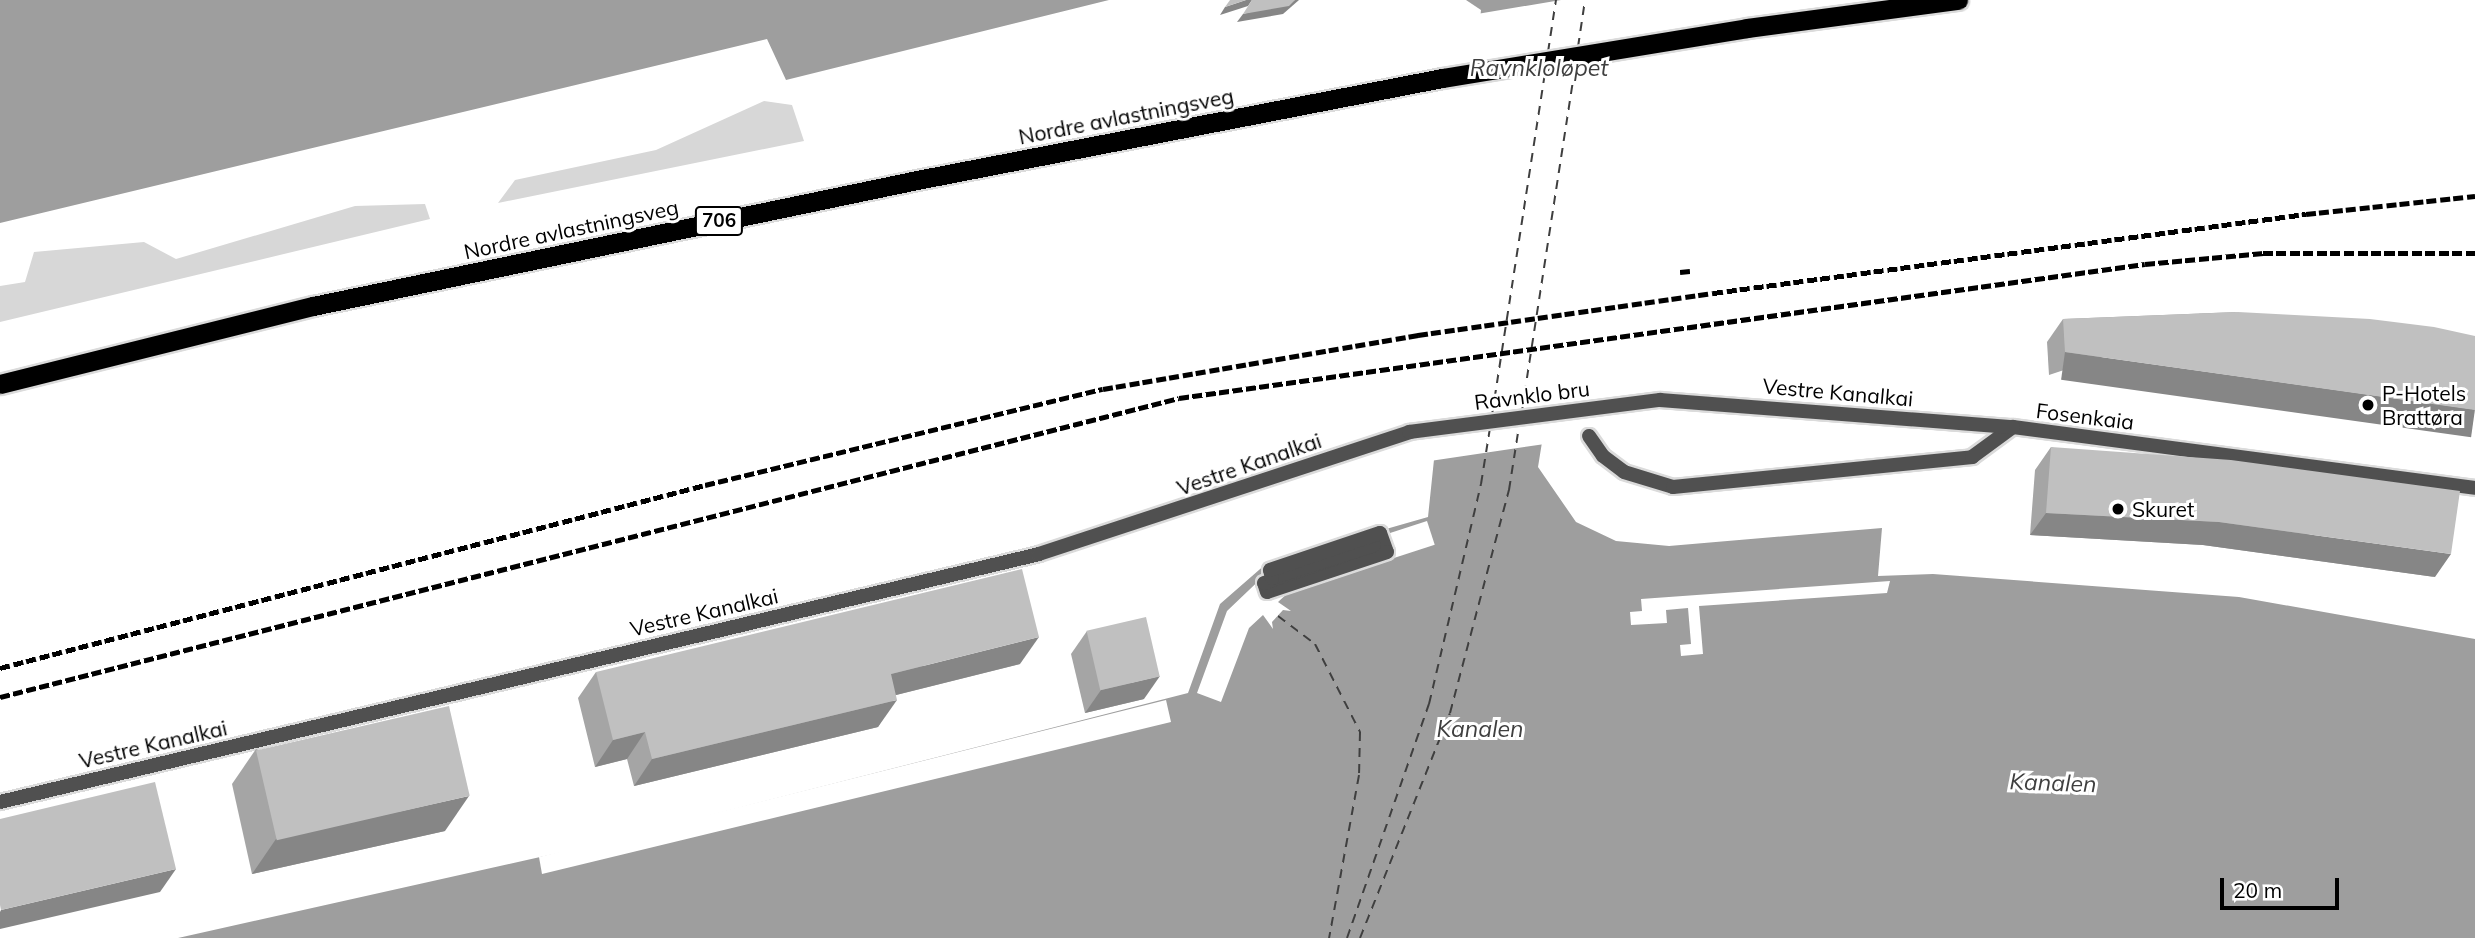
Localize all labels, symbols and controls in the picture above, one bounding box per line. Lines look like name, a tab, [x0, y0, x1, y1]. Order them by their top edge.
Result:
water label: Ravnkloløpet	[1470, 54, 1608, 82]
street label: Nordre avlastningsveg	[1016, 83, 1236, 149]
street label: Nordre avlastningsveg	[461, 194, 681, 264]
road number: 706	[694, 206, 744, 236]
street label: Vestre Kanalkai	[1762, 373, 1914, 411]
street label: Ravnklo bru	[1473, 375, 1591, 415]
place label: P-Hotels Brattøra	[2382, 380, 2466, 430]
street label: Fosenkaia	[2035, 397, 2135, 435]
marker: P-Hotels Brattøra	[2360, 397, 2376, 413]
street label: Vestre Kanalkai	[1173, 428, 1325, 500]
place label: Skuret	[2132, 496, 2194, 522]
marker: Skuret	[2110, 501, 2126, 517]
street label: Vestre Kanalkai	[628, 583, 780, 641]
street label: Vestre Kanalkai	[77, 715, 229, 773]
water label: Kanalen	[1436, 715, 1524, 743]
water label: Kanalen	[2009, 768, 2097, 798]
scale bar	[2223, 864, 2342, 908]
text: 20 m	[2233, 877, 2282, 903]

